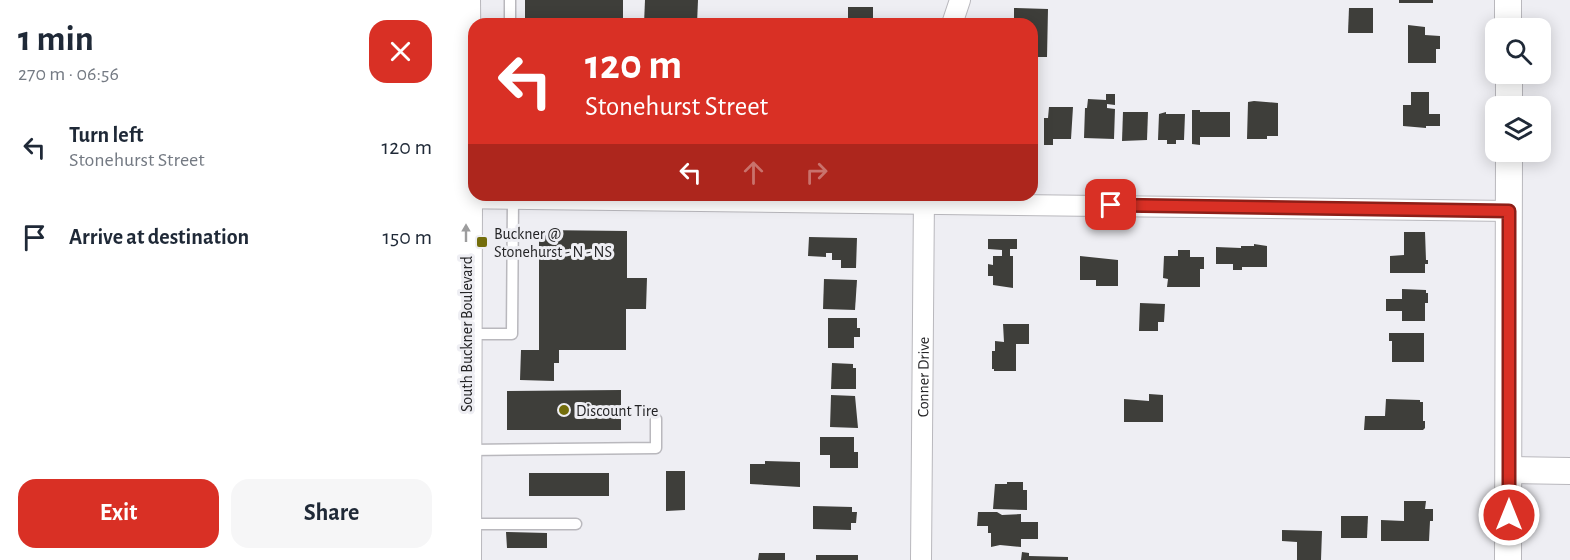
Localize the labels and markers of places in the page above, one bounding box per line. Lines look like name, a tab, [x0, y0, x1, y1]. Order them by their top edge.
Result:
pin	[1085, 179, 1136, 230]
place label: Buckner @ Stonehurst - N - NS	[494, 226, 612, 260]
marker: Buckner @ Stonehurst - N - NS	[475, 235, 489, 249]
marker: Discount Tire	[557, 403, 571, 417]
place label: Discount Tire	[576, 403, 658, 419]

